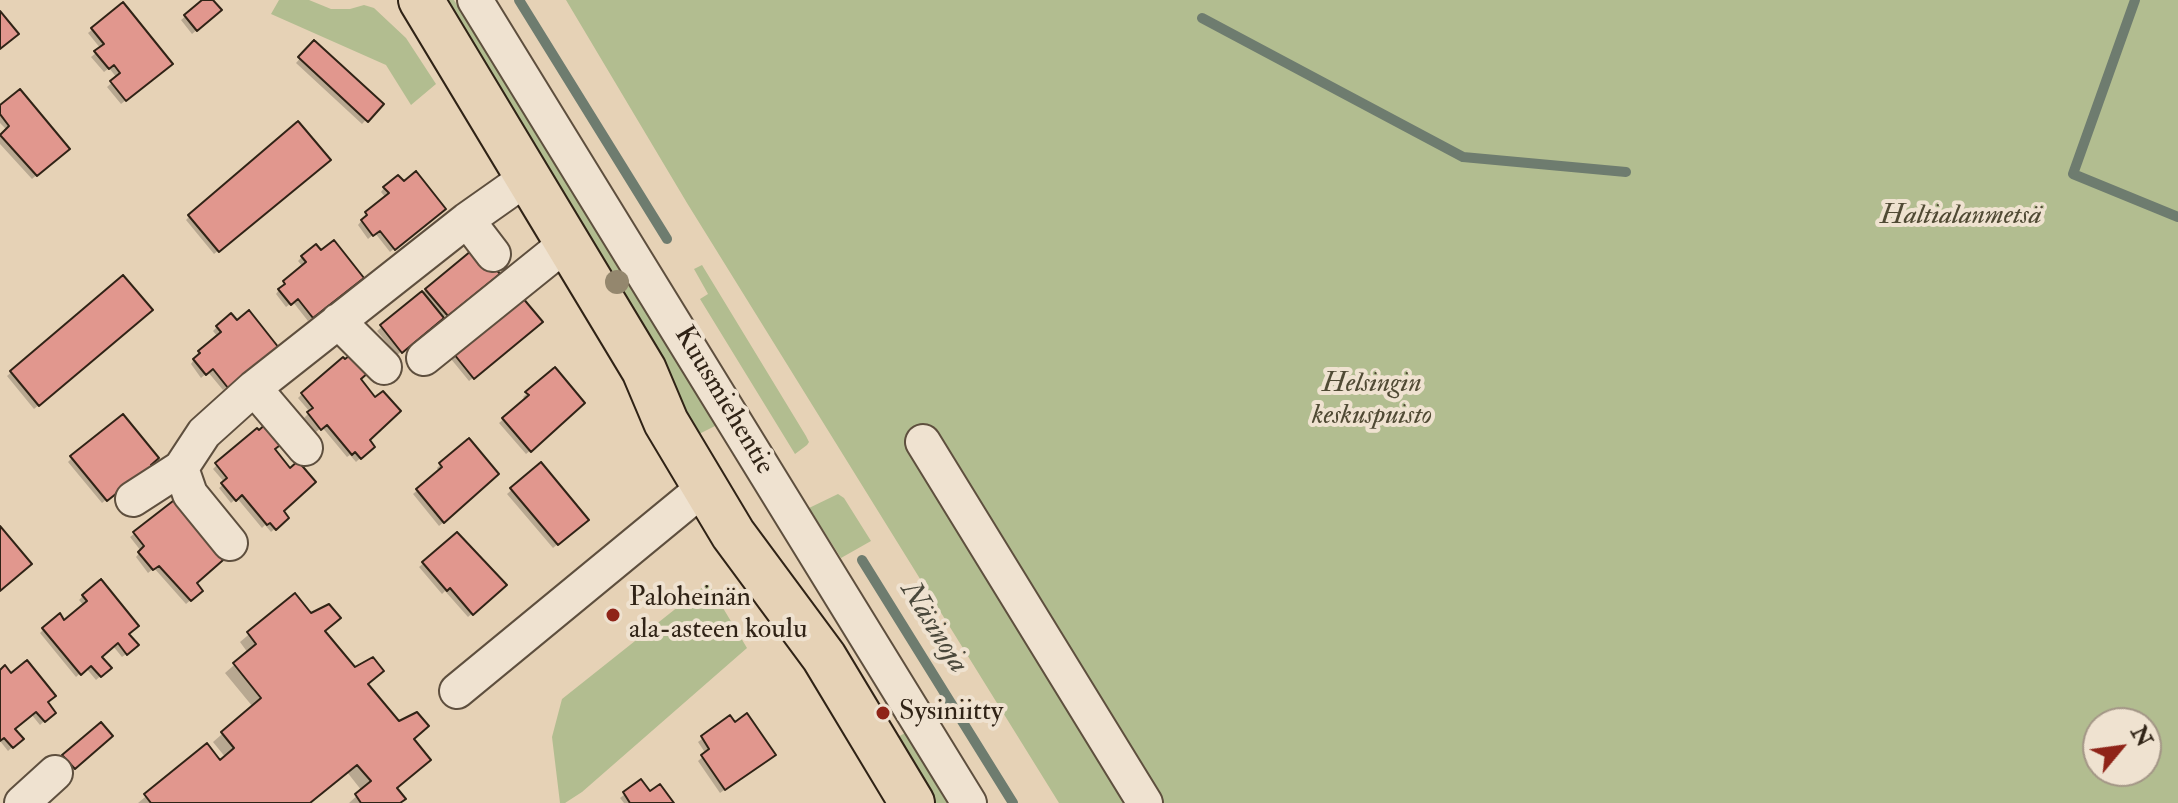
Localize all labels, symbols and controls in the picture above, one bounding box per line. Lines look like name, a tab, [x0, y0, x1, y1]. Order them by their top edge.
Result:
park label: Haltialanmetsä	[1880, 200, 2042, 234]
street label: Kuusmiehentie	[666, 321, 780, 481]
park label: Helsingin keskuspuisto	[1312, 368, 1432, 434]
water label: Näsinoja	[891, 575, 975, 681]
place label: Paloheinän ala-asteen koulu	[629, 582, 807, 648]
marker: Paloheinän ala-asteen koulu	[604, 606, 622, 624]
place label: Sysiniitty	[899, 696, 1003, 730]
marker: Sysiniitty	[874, 704, 892, 722]
north arrow	[2082, 707, 2162, 787]
text: N	[2124, 721, 2158, 752]

